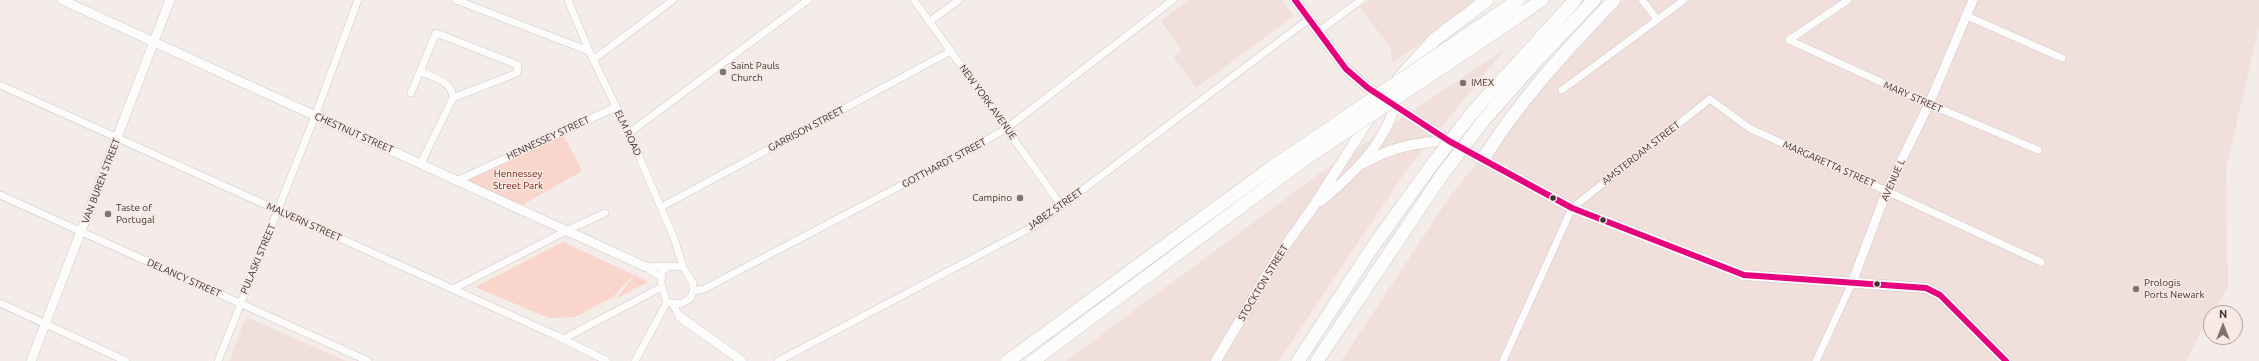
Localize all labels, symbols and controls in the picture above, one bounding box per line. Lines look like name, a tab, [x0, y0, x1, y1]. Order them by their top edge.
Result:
place label: Saint Pauls Church	[731, 60, 779, 84]
street label: NEW YORK AVENUE	[957, 62, 1019, 142]
marker: Saint Pauls Church	[718, 67, 728, 77]
place label: IMEX	[1471, 77, 1494, 89]
marker: IMEX	[1458, 78, 1468, 88]
street label: MARY STREET	[1882, 79, 1944, 115]
street label: GARRISON STREET	[766, 104, 846, 154]
street label: ELM ROAD	[612, 108, 644, 158]
street label: CHESTNUT STREET	[313, 110, 395, 156]
street label: HENNESSEY STREET	[504, 113, 592, 163]
street label: AMSTERDAM STREET	[1599, 119, 1683, 187]
street label: GOTTHARDT STREET	[900, 136, 988, 190]
street label: VAN BUREN STREET	[79, 137, 123, 225]
street label: MARGARETTA STREET	[1781, 138, 1877, 190]
street label: AVENUE L	[1878, 157, 1908, 203]
park label: Hennessey Street Park	[493, 168, 543, 192]
street label: JABEZ STREET	[1025, 185, 1085, 233]
place label: Campino	[972, 192, 1012, 204]
marker: Campino	[1015, 193, 1025, 203]
unlabelled marker	[1548, 193, 1558, 203]
street label: MALVERN STREET	[265, 200, 343, 244]
place label: Taste of Portugal	[116, 202, 155, 226]
marker: Taste of Portugal	[103, 209, 113, 219]
unlabelled marker	[1598, 215, 1608, 225]
street label: PULASKI STREET	[238, 222, 278, 296]
street label: STOCKTON STREET	[1235, 243, 1291, 323]
street label: DELANCY STREET	[145, 256, 223, 300]
place label: Prologis Ports Newark	[2144, 277, 2204, 300]
unlabelled marker	[1872, 279, 1882, 289]
marker: Prologis Ports Newark	[2131, 284, 2141, 294]
north arrow	[2203, 305, 2243, 345]
text: N	[2219, 308, 2227, 320]

